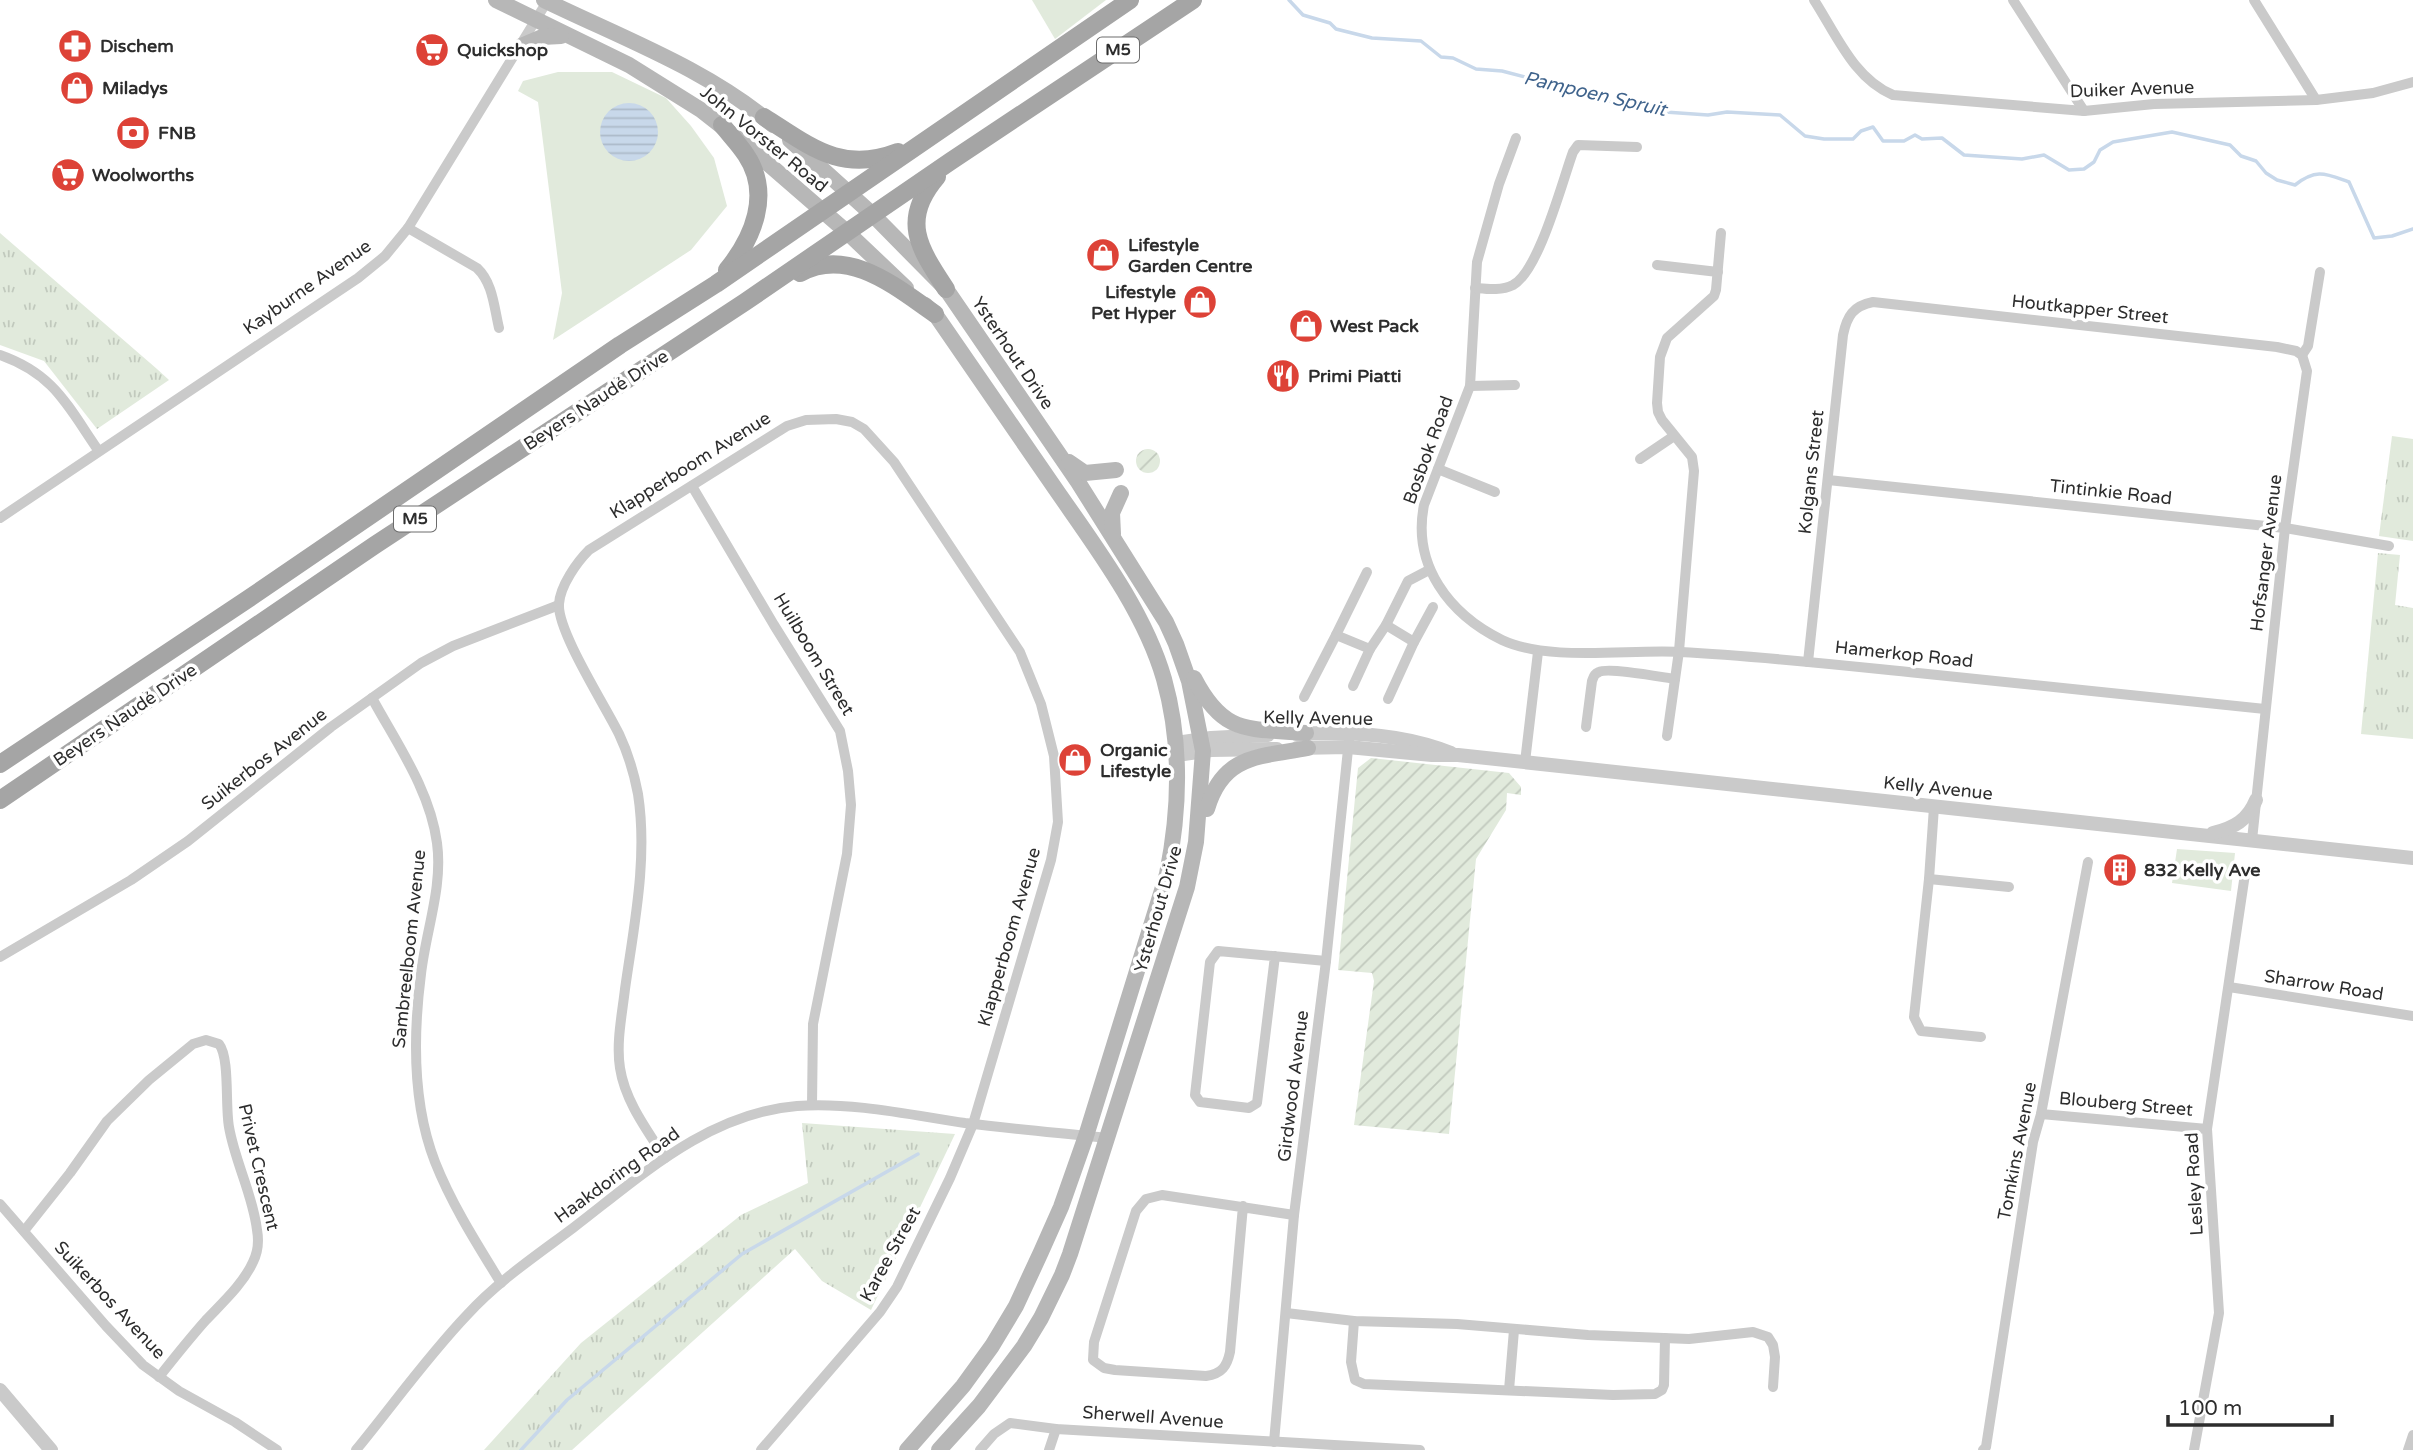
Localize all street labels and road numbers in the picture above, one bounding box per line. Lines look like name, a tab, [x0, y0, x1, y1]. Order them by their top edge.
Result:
road number: M5	[1097, 38, 1139, 62]
street label: Duiker Avenue	[2069, 76, 2195, 102]
street label: John Vorster Road	[696, 81, 832, 197]
street label: Kayburne Avenue	[239, 235, 375, 339]
street label: Houtkapper Street	[2010, 290, 2170, 328]
street label: Ysterhout Drive	[967, 292, 1059, 414]
street label: Beyers Naudé Drive	[519, 345, 673, 455]
street label: Bosbok Road	[1398, 393, 1458, 507]
street label: Klapperboom Avenue	[606, 407, 774, 523]
street label: Kolgans Street	[1794, 409, 1828, 535]
street label: Hofsanger Avenue	[2245, 473, 2287, 633]
street label: Tintinkie Road	[2049, 475, 2173, 509]
road number: M5	[394, 506, 436, 532]
street label: Huilboom Street	[769, 589, 859, 719]
street label: Hamerkop Road	[1834, 636, 1974, 672]
street label: Beyers Naudé Drive	[49, 659, 201, 771]
street label: Suikerbos Avenue	[197, 703, 331, 815]
street label: Kelly Avenue	[1263, 706, 1373, 730]
street label: Kelly Avenue	[1882, 771, 1994, 805]
street label: Ysterhout Drive	[1129, 843, 1187, 975]
street label: Klapperboom Avenue	[973, 845, 1045, 1029]
street label: Sambreelboom Avenue	[388, 849, 430, 1049]
street label: Sharrow Road	[2263, 965, 2385, 1005]
street label: Girdwood Avenue	[1273, 1009, 1313, 1163]
street label: Tomkins Avenue	[1993, 1080, 2041, 1222]
street label: Blouberg Street	[2058, 1087, 2194, 1121]
street label: Privet Crescent	[234, 1101, 284, 1233]
street label: Haakdoring Road	[550, 1122, 684, 1228]
street label: Lesley Road	[2180, 1132, 2208, 1236]
street label: Karee Street	[855, 1203, 925, 1305]
street label: Suikerbos Avenue	[50, 1236, 170, 1364]
street label: Sherwell Avenue	[1082, 1401, 1224, 1433]

